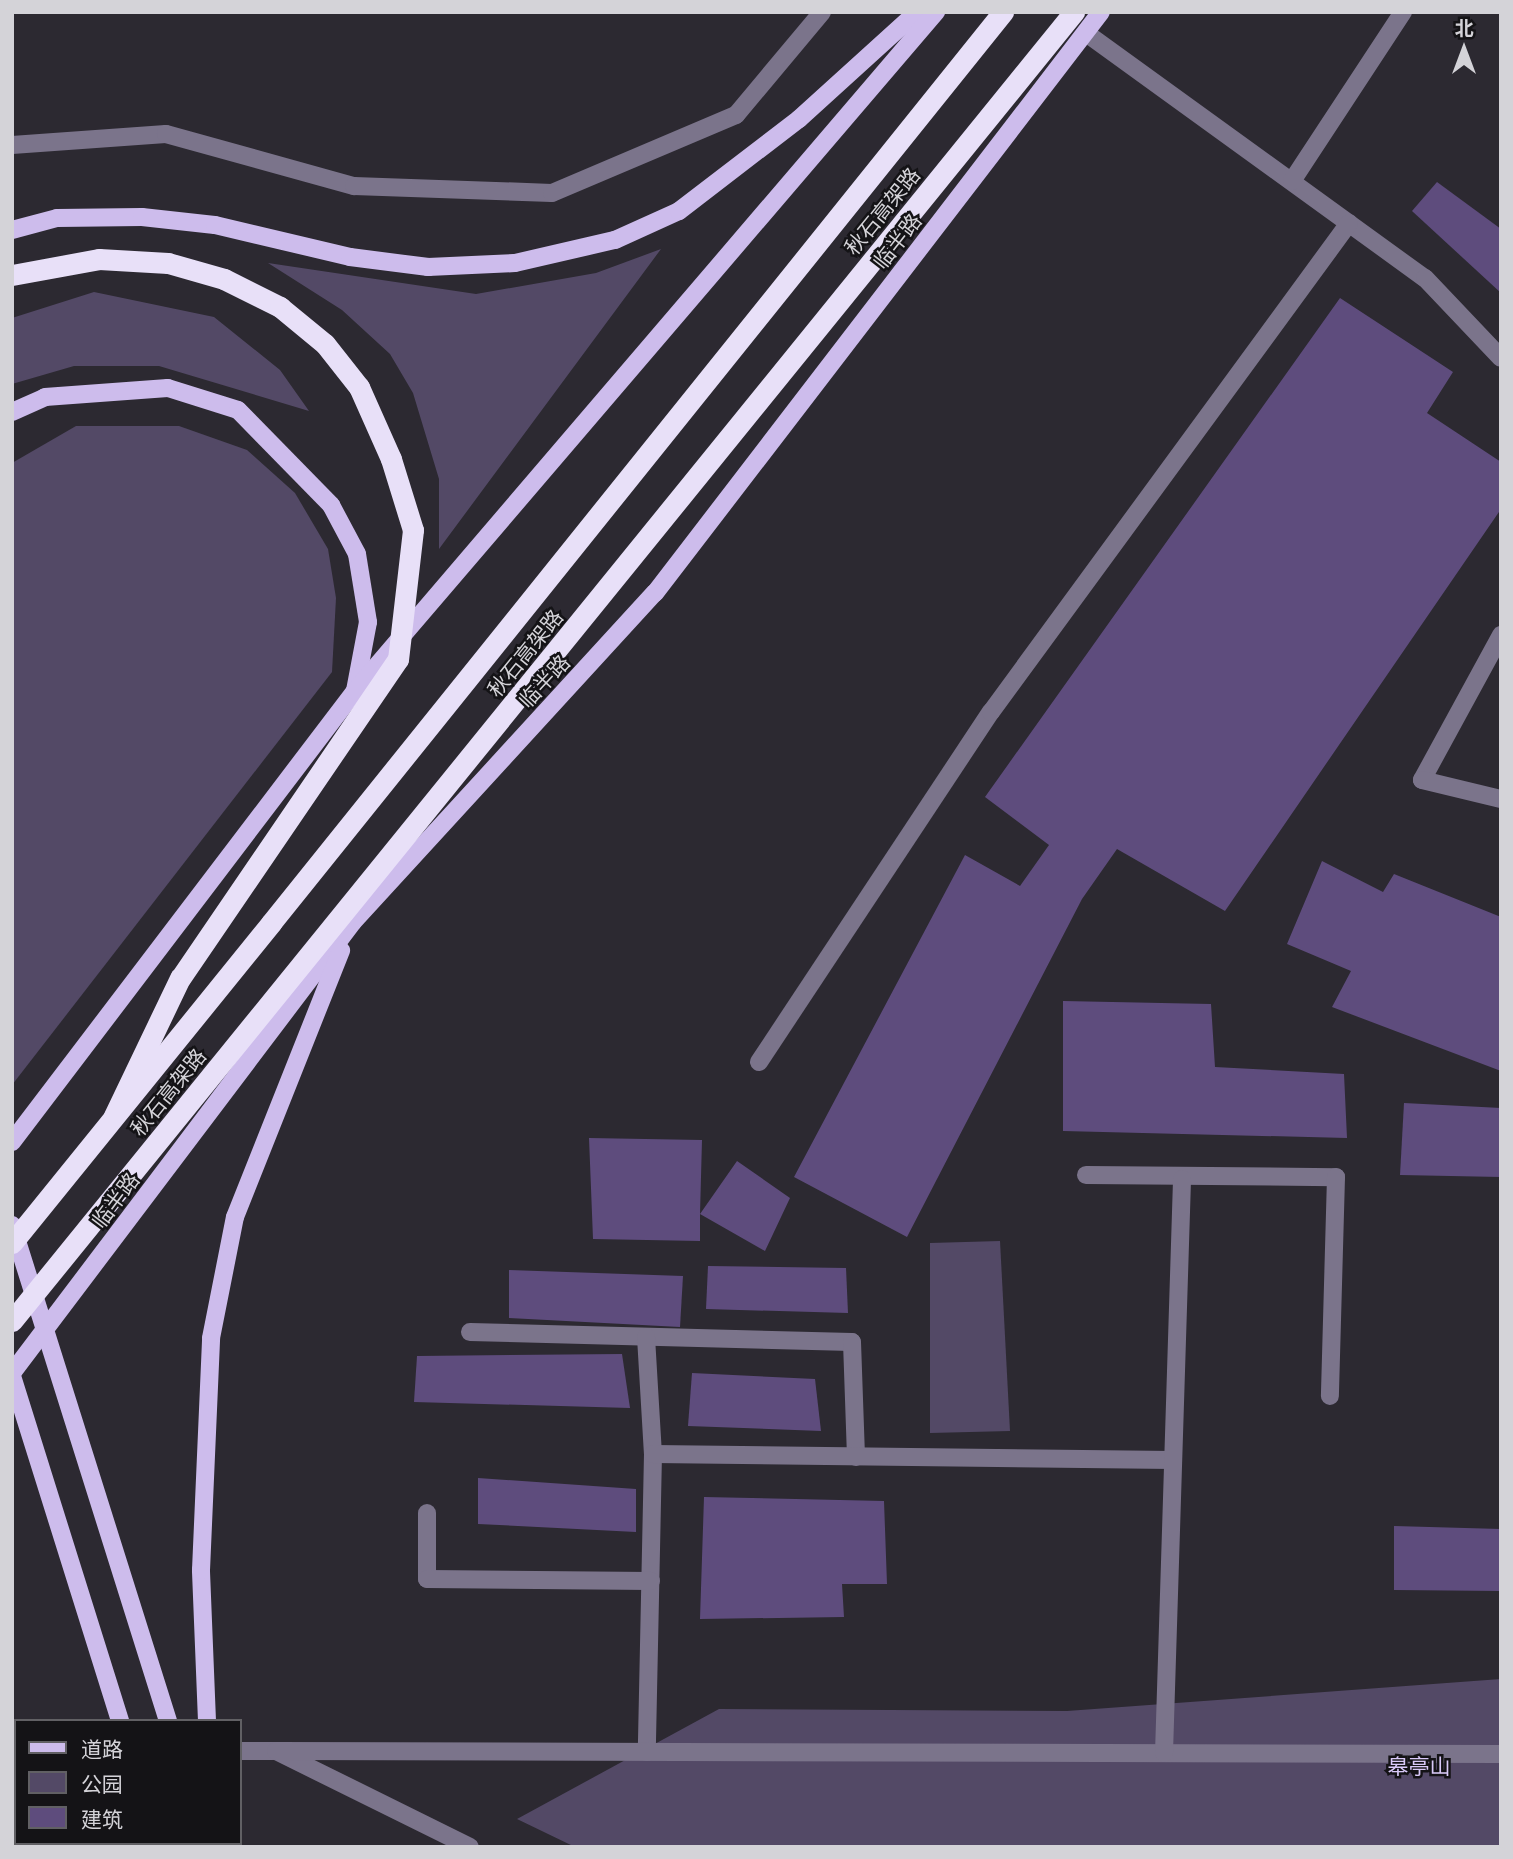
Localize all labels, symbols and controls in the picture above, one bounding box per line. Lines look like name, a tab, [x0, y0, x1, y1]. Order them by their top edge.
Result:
north arrow	[1429, 14, 1499, 84]
text: 北	[1454, 16, 1474, 39]
street label: 秋石高架路	[839, 162, 925, 260]
street label: 临半路	[868, 208, 926, 274]
street label: 秋石高架路	[482, 604, 568, 702]
street label: 临半路	[513, 649, 575, 713]
street label: 秋石高架路	[125, 1043, 211, 1141]
street label: 临半路	[86, 1167, 144, 1233]
legend	[14, 1719, 242, 1845]
text: 道路	[81, 1736, 123, 1761]
park label: 皋亭山	[1388, 1753, 1450, 1779]
text: 公园	[81, 1771, 123, 1796]
text: 建筑	[81, 1806, 123, 1831]

